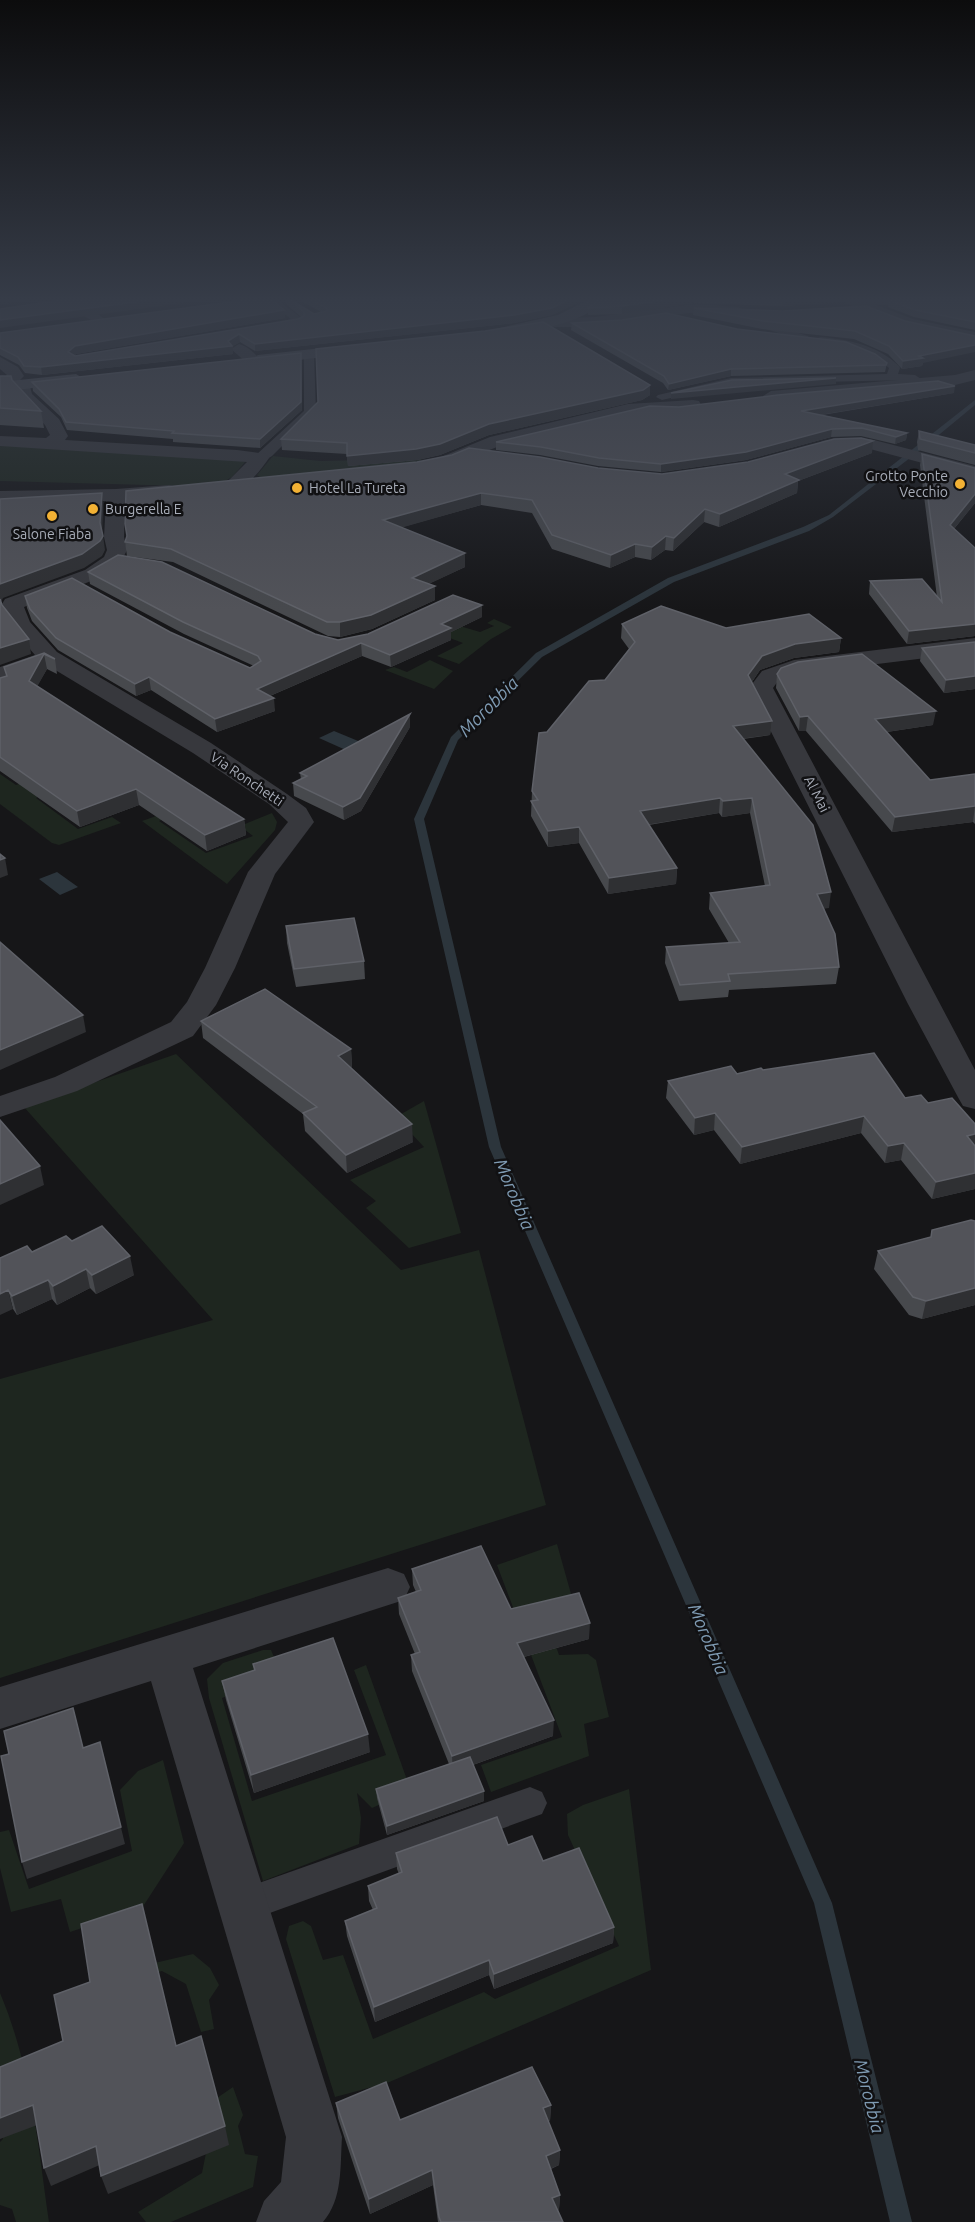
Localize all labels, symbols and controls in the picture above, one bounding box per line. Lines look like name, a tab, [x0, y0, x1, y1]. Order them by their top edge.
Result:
place label: Grotto Ponte Vecchio	[865, 468, 948, 500]
marker: Grotto Ponte Vecchio	[953, 477, 967, 491]
place label: Hotel La Tureta	[309, 480, 406, 496]
marker: Hotel La Tureta	[290, 481, 304, 495]
place label: Burgerella E	[105, 501, 182, 517]
marker: Burgerella E	[86, 502, 100, 516]
marker: Salone Fiaba	[45, 509, 59, 523]
place label: Salone Fiaba	[13, 526, 91, 542]
water label: Morobbia	[454, 672, 522, 740]
street label: Via Ronchetti	[207, 749, 287, 809]
street label: Al Mai	[801, 773, 833, 815]
water label: Morobbia	[491, 1155, 539, 1233]
water label: Morobbia	[685, 1600, 733, 1678]
water label: Morobbia	[851, 2057, 889, 2135]

